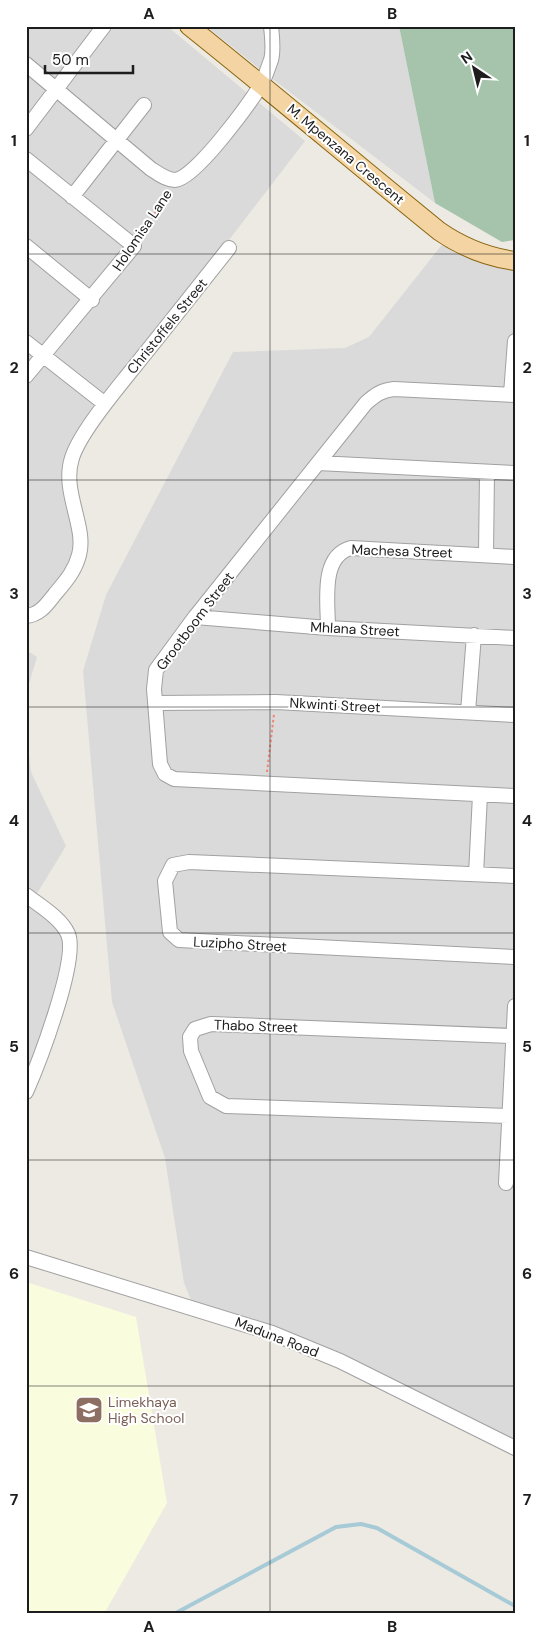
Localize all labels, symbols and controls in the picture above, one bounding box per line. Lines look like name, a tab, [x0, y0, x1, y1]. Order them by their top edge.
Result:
text: A	[143, 3, 155, 24]
text: B	[387, 3, 397, 24]
scale bar	[45, 42, 132, 74]
north arrow	[448, 42, 498, 92]
text: N	[457, 47, 476, 68]
text: 50 m	[52, 50, 89, 70]
street label: M. Mpenzana Crescent	[284, 100, 408, 208]
text: 1	[11, 130, 17, 151]
text: 1	[524, 130, 530, 151]
street label: Holomisa Lane	[108, 186, 176, 274]
street label: Christoffels Street	[123, 275, 211, 377]
text: 2	[9, 357, 19, 378]
text: 2	[522, 357, 532, 378]
street label: Machesa Street	[351, 540, 453, 562]
street label: Grootboom Street	[152, 568, 238, 674]
text: 3	[9, 583, 19, 604]
text: 3	[522, 583, 532, 604]
street label: Mhlana Street	[310, 618, 400, 640]
street label: Nkwinti Street	[289, 694, 381, 716]
text: 4	[9, 810, 19, 831]
text: 4	[522, 810, 532, 831]
street label: Luzipho Street	[193, 933, 287, 955]
street label: Thabo Street	[214, 1016, 298, 1036]
text: 5	[9, 1036, 19, 1057]
text: 5	[522, 1036, 532, 1057]
text: 6	[9, 1263, 19, 1284]
text: 6	[522, 1263, 532, 1284]
street label: Maduna Road	[233, 1313, 321, 1361]
place label: Limekhaya High School	[108, 1393, 184, 1427]
school or university icon: Limekhaya High School	[74, 1395, 104, 1425]
text: 7	[10, 1489, 19, 1510]
text: 7	[523, 1489, 532, 1510]
text: A	[143, 1616, 155, 1637]
text: B	[387, 1616, 397, 1637]

